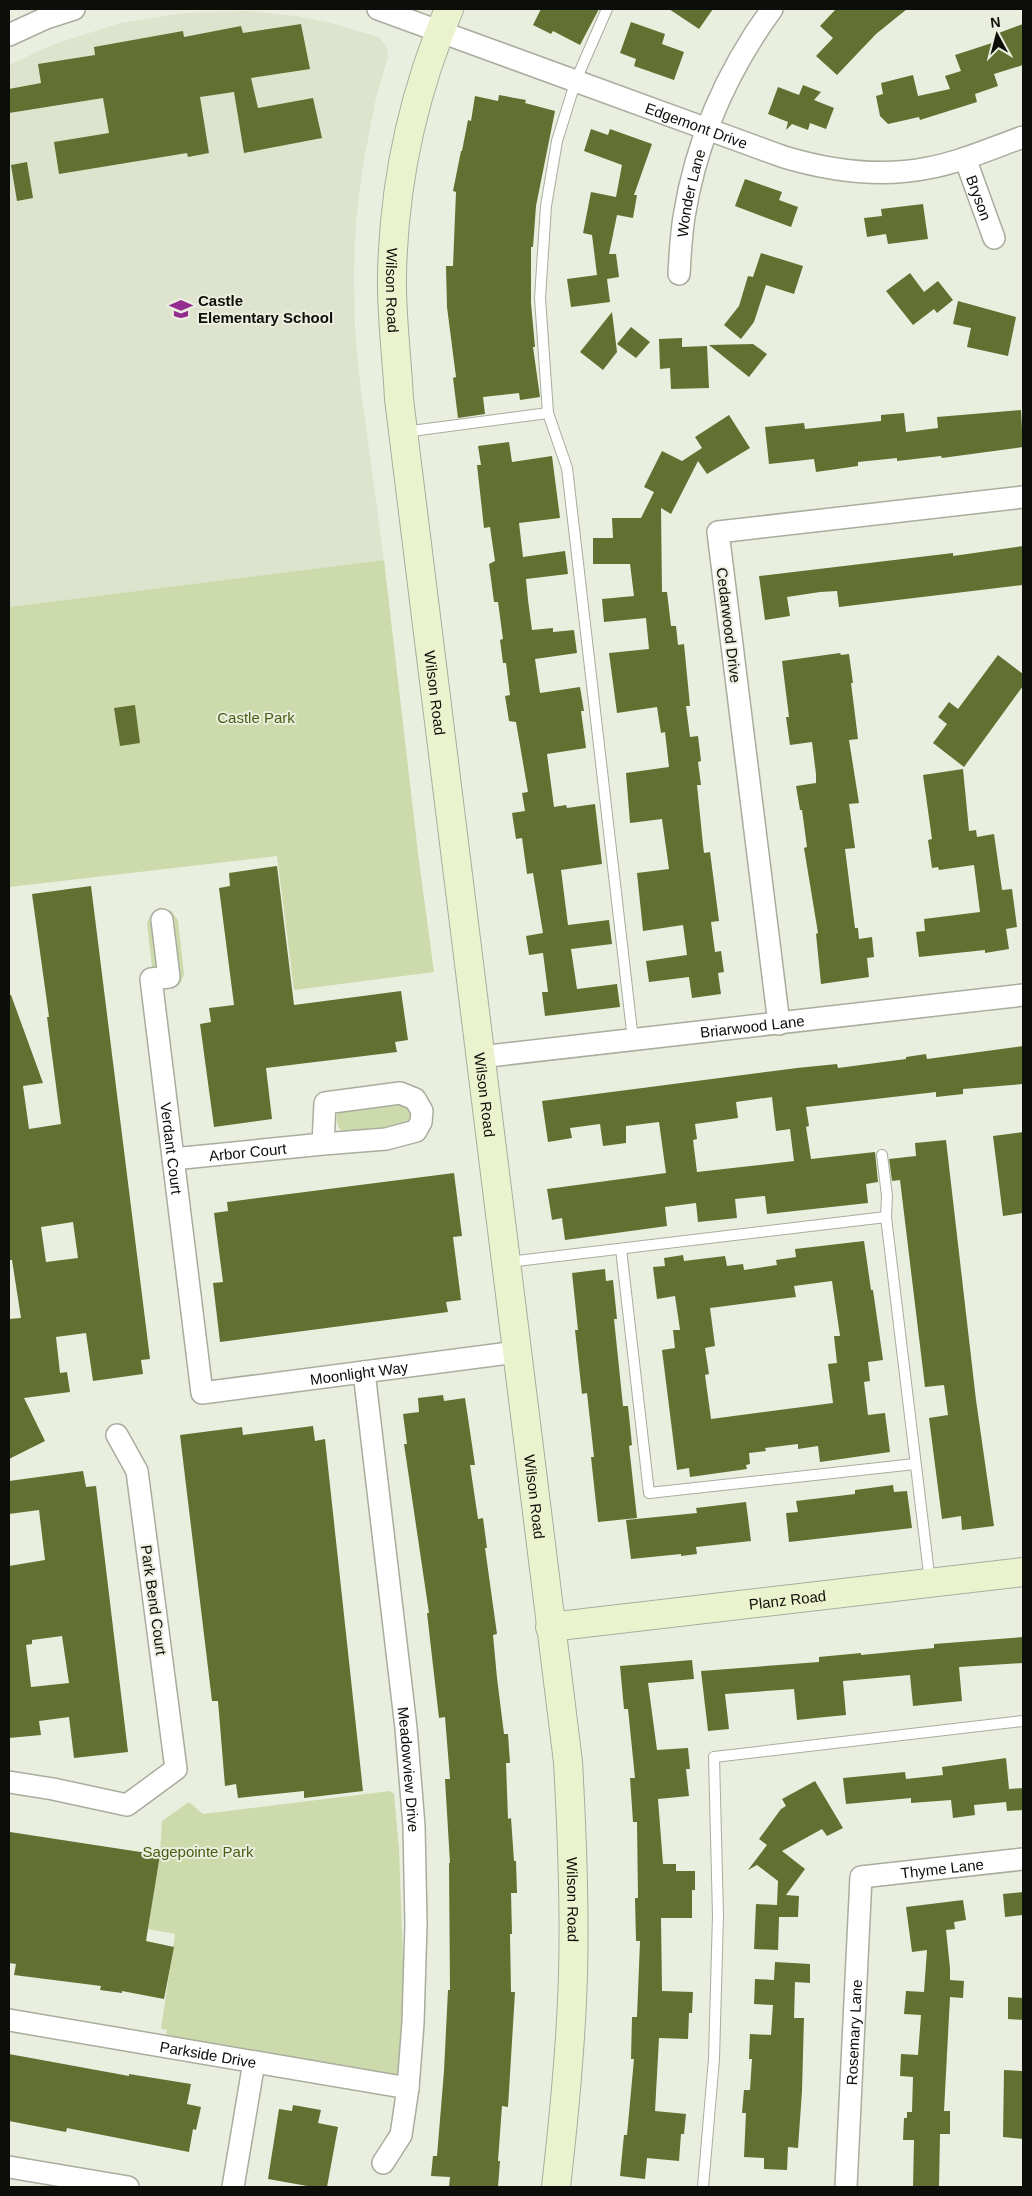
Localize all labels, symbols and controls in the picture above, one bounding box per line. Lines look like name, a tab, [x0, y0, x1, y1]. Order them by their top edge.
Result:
north arrow	[972, 10, 1022, 60]
text: N	[989, 14, 1001, 31]
street label: Edgemont Drive	[643, 99, 750, 152]
street label: Wonder Lane	[673, 147, 708, 238]
street label: Bryson	[963, 173, 995, 222]
street label: Wilson Road	[383, 247, 403, 333]
place label: Castle Elementary School	[198, 292, 333, 326]
school or university icon: Castle Elementary School	[168, 296, 194, 322]
street label: Cedarwood Drive	[714, 566, 744, 684]
street label: Wilson Road	[422, 650, 449, 736]
park label: Castle Park	[217, 709, 295, 726]
street label: Briarwood Lane	[699, 1012, 805, 1040]
street label: Wilson Road	[472, 1051, 499, 1138]
street label: Verdant Court	[158, 1101, 186, 1196]
street label: Arbor Court	[208, 1139, 288, 1164]
street label: Moonlight Way	[309, 1358, 410, 1387]
street label: Wilson Road	[521, 1453, 549, 1540]
street label: Park Bend Court	[138, 1544, 170, 1657]
street label: Planz Road	[748, 1586, 827, 1612]
street label: Meadowview Drive	[395, 1706, 423, 1832]
park label: Sagepointe Park	[143, 1843, 254, 1860]
street label: Thyme Lane	[900, 1855, 985, 1881]
street label: Wilson Road	[564, 1857, 582, 1942]
street label: Rosemary Lane	[842, 1979, 865, 2085]
street label: Parkside Drive	[159, 2037, 258, 2071]

